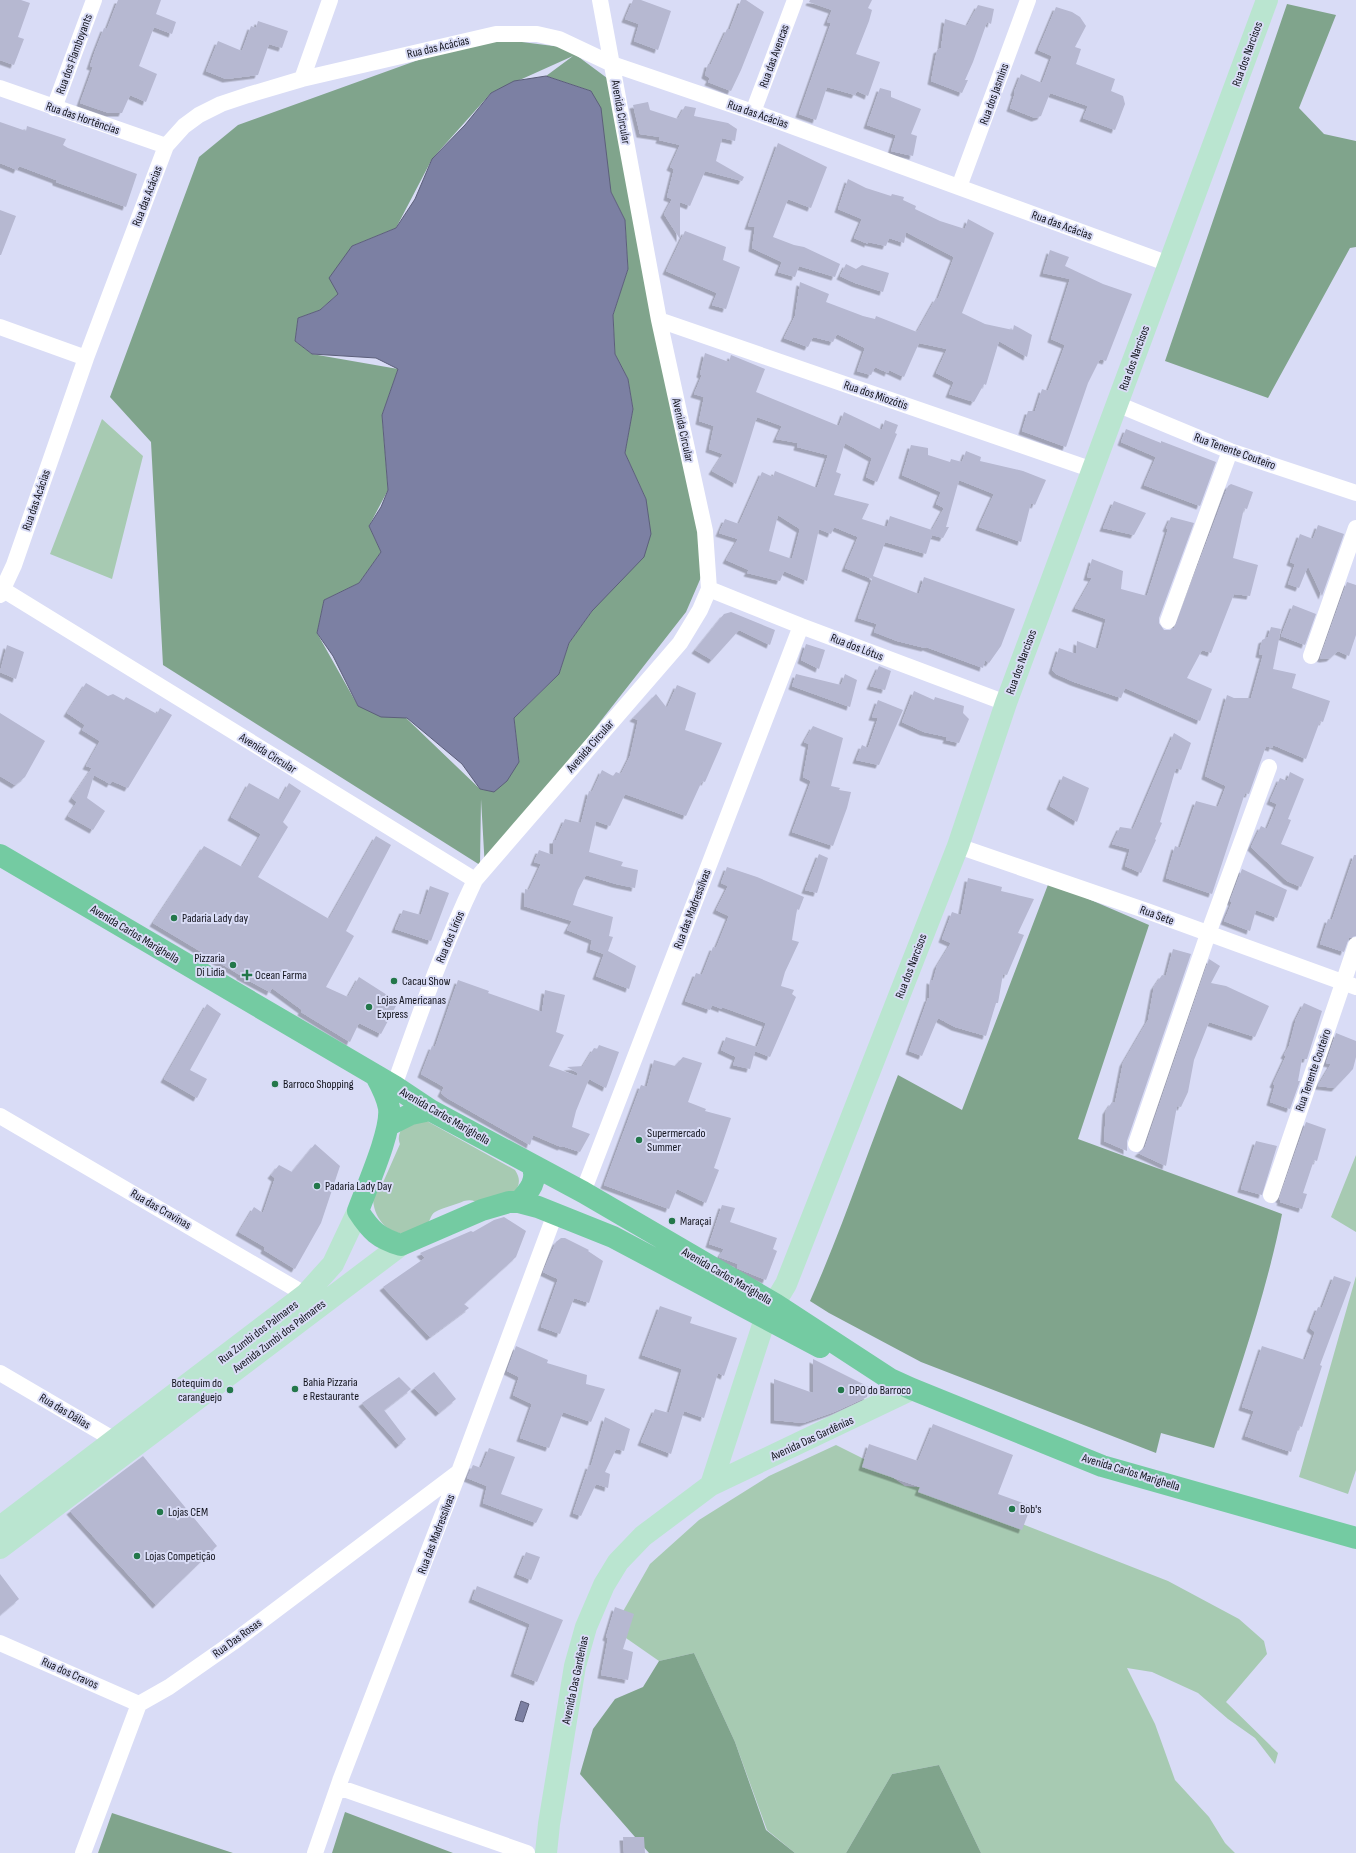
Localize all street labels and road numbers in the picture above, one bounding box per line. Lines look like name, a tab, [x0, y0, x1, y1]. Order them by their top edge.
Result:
street label: Rua dos Flamboyants	[53, 12, 96, 96]
street label: Rua dos Narcisos	[1229, 20, 1266, 89]
street label: Rua das Avencas	[756, 23, 793, 90]
street label: Rua das Acácias	[406, 33, 471, 62]
street label: Rua dos Jasmins	[976, 62, 1012, 127]
street label: Avenida Circular	[607, 78, 634, 146]
street label: Rua das Acácias	[725, 97, 790, 132]
street label: Rua das Hortências	[44, 99, 122, 138]
street label: Rua das Acácias	[129, 164, 166, 228]
street label: Rua das Acácias	[1029, 208, 1094, 243]
street label: Rua dos Narcisos	[1116, 324, 1153, 393]
street label: Rua dos Miozótis	[842, 377, 910, 413]
street label: Avenida Circular	[668, 396, 697, 464]
street label: Rua Tenente Couteiro	[1192, 430, 1278, 473]
street label: Rua das Acácias	[19, 468, 54, 533]
street label: Rua dos Narcisos	[1003, 628, 1040, 697]
street label: Rua dos Lótus	[828, 631, 885, 664]
street label: Avenida Circular	[563, 717, 618, 776]
street label: Avenida Circular	[235, 729, 300, 777]
street label: Rua das Madressilvas	[670, 867, 715, 951]
street label: Avenida Carlos Marighella	[86, 901, 182, 967]
street label: Rua Sete	[1138, 902, 1176, 929]
street label: Rua dos Lírios	[433, 909, 468, 965]
street label: Rua dos Narcisos	[892, 932, 931, 1001]
street label: Rua Tenente Couteiro	[1292, 1027, 1335, 1113]
street label: Avenida Carlos Marighella	[396, 1084, 493, 1149]
street label: Rua das Cravinas	[128, 1186, 194, 1233]
street label: Avenida Carlos Marighella	[678, 1244, 775, 1309]
street label: Rua Zumbi dos Palmares	[215, 1297, 301, 1367]
street label: Avenida Zumbi dos Palmares	[229, 1297, 329, 1377]
street label: Rua das Dálias	[36, 1390, 93, 1433]
street label: Avenida Das Gardênias	[767, 1413, 856, 1465]
street label: Avenida Carlos Marighella	[1079, 1450, 1182, 1495]
street label: Rua das Madressilvas	[414, 1492, 459, 1576]
street label: Rua Das Rosas	[210, 1615, 265, 1661]
street label: Avenida Das Gardênias	[559, 1635, 592, 1727]
street label: Rua dos Cravos	[39, 1654, 101, 1693]

